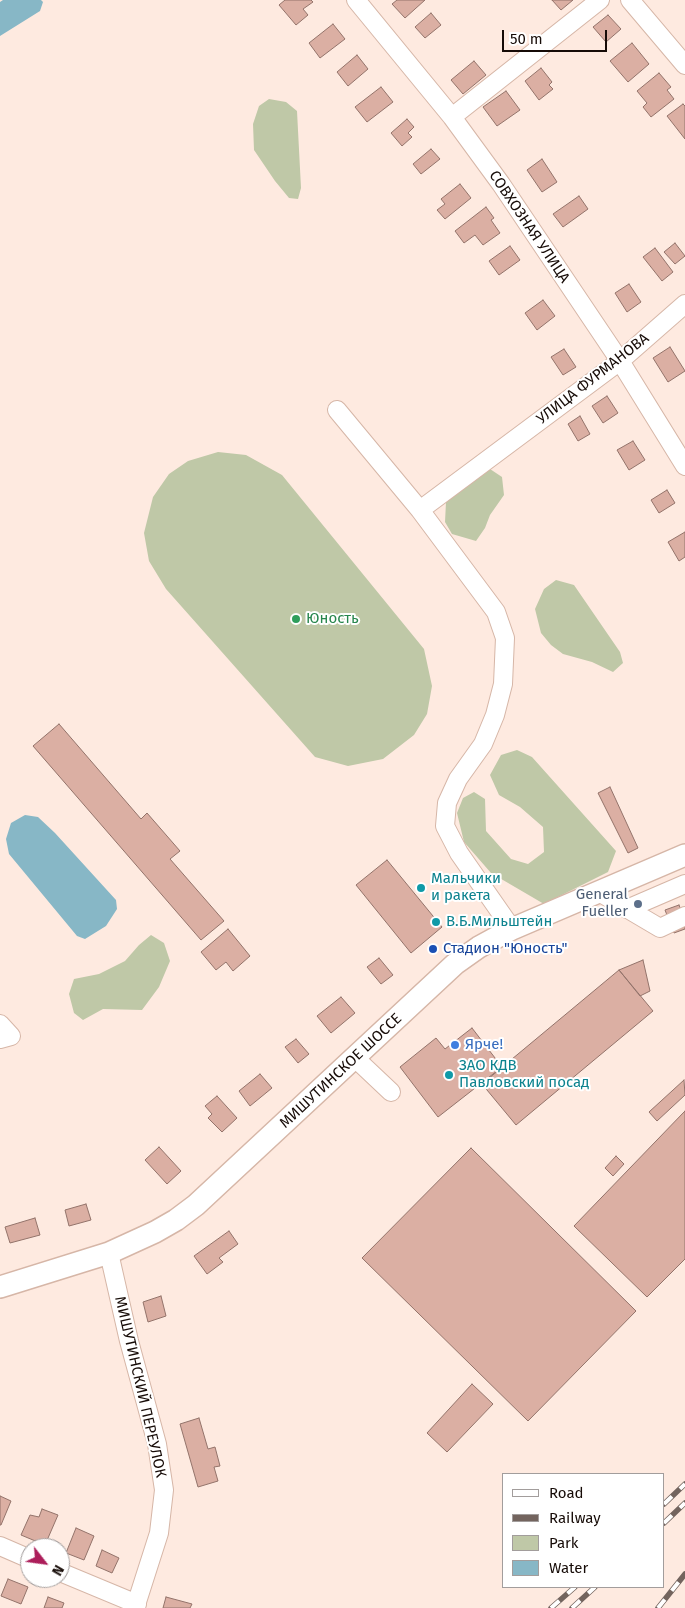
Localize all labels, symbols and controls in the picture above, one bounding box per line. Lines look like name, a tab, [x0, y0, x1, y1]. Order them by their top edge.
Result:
scale bar	[505, 20, 610, 52]
text: 50 m	[510, 30, 543, 48]
street label: СОВХОЗНАЯ УЛИЦА	[485, 167, 573, 287]
street label: УЛИЦА ФУРМАНОВА	[533, 330, 653, 428]
place label: Юность	[306, 610, 359, 628]
marker: Юность	[290, 613, 302, 625]
place label: Мальчики и ракета	[431, 870, 501, 905]
marker: Мальчики и ракета	[415, 882, 427, 894]
place label: General Fueller	[576, 886, 628, 921]
marker: General Fueller	[632, 898, 644, 910]
place label: В.Б.Мильштейн	[446, 913, 552, 931]
marker: В.Б.Мильштейн	[430, 916, 442, 928]
place label: Стадион "Юность"	[443, 940, 568, 958]
marker: Стадион "Юность"	[427, 943, 439, 955]
street label: МИШУТИНСКОЕ ШОССЕ	[276, 1010, 406, 1132]
place label: Ярче!	[465, 1036, 503, 1054]
marker: Ярче!	[449, 1039, 461, 1051]
place label: ЗАО КДВ Павловский посад	[459, 1057, 589, 1092]
marker: ЗАО КДВ Павловский посад	[443, 1069, 455, 1081]
street label: МИШУТИНСКИЙ ПЕРЕУЛОК	[110, 1295, 170, 1479]
legend	[502, 1473, 665, 1588]
text: Road	[549, 1484, 584, 1502]
text: Railway	[549, 1509, 601, 1527]
text: Park	[549, 1534, 579, 1552]
north arrow	[20, 1538, 70, 1588]
text: Water	[549, 1559, 588, 1577]
text: N	[48, 1562, 67, 1579]

